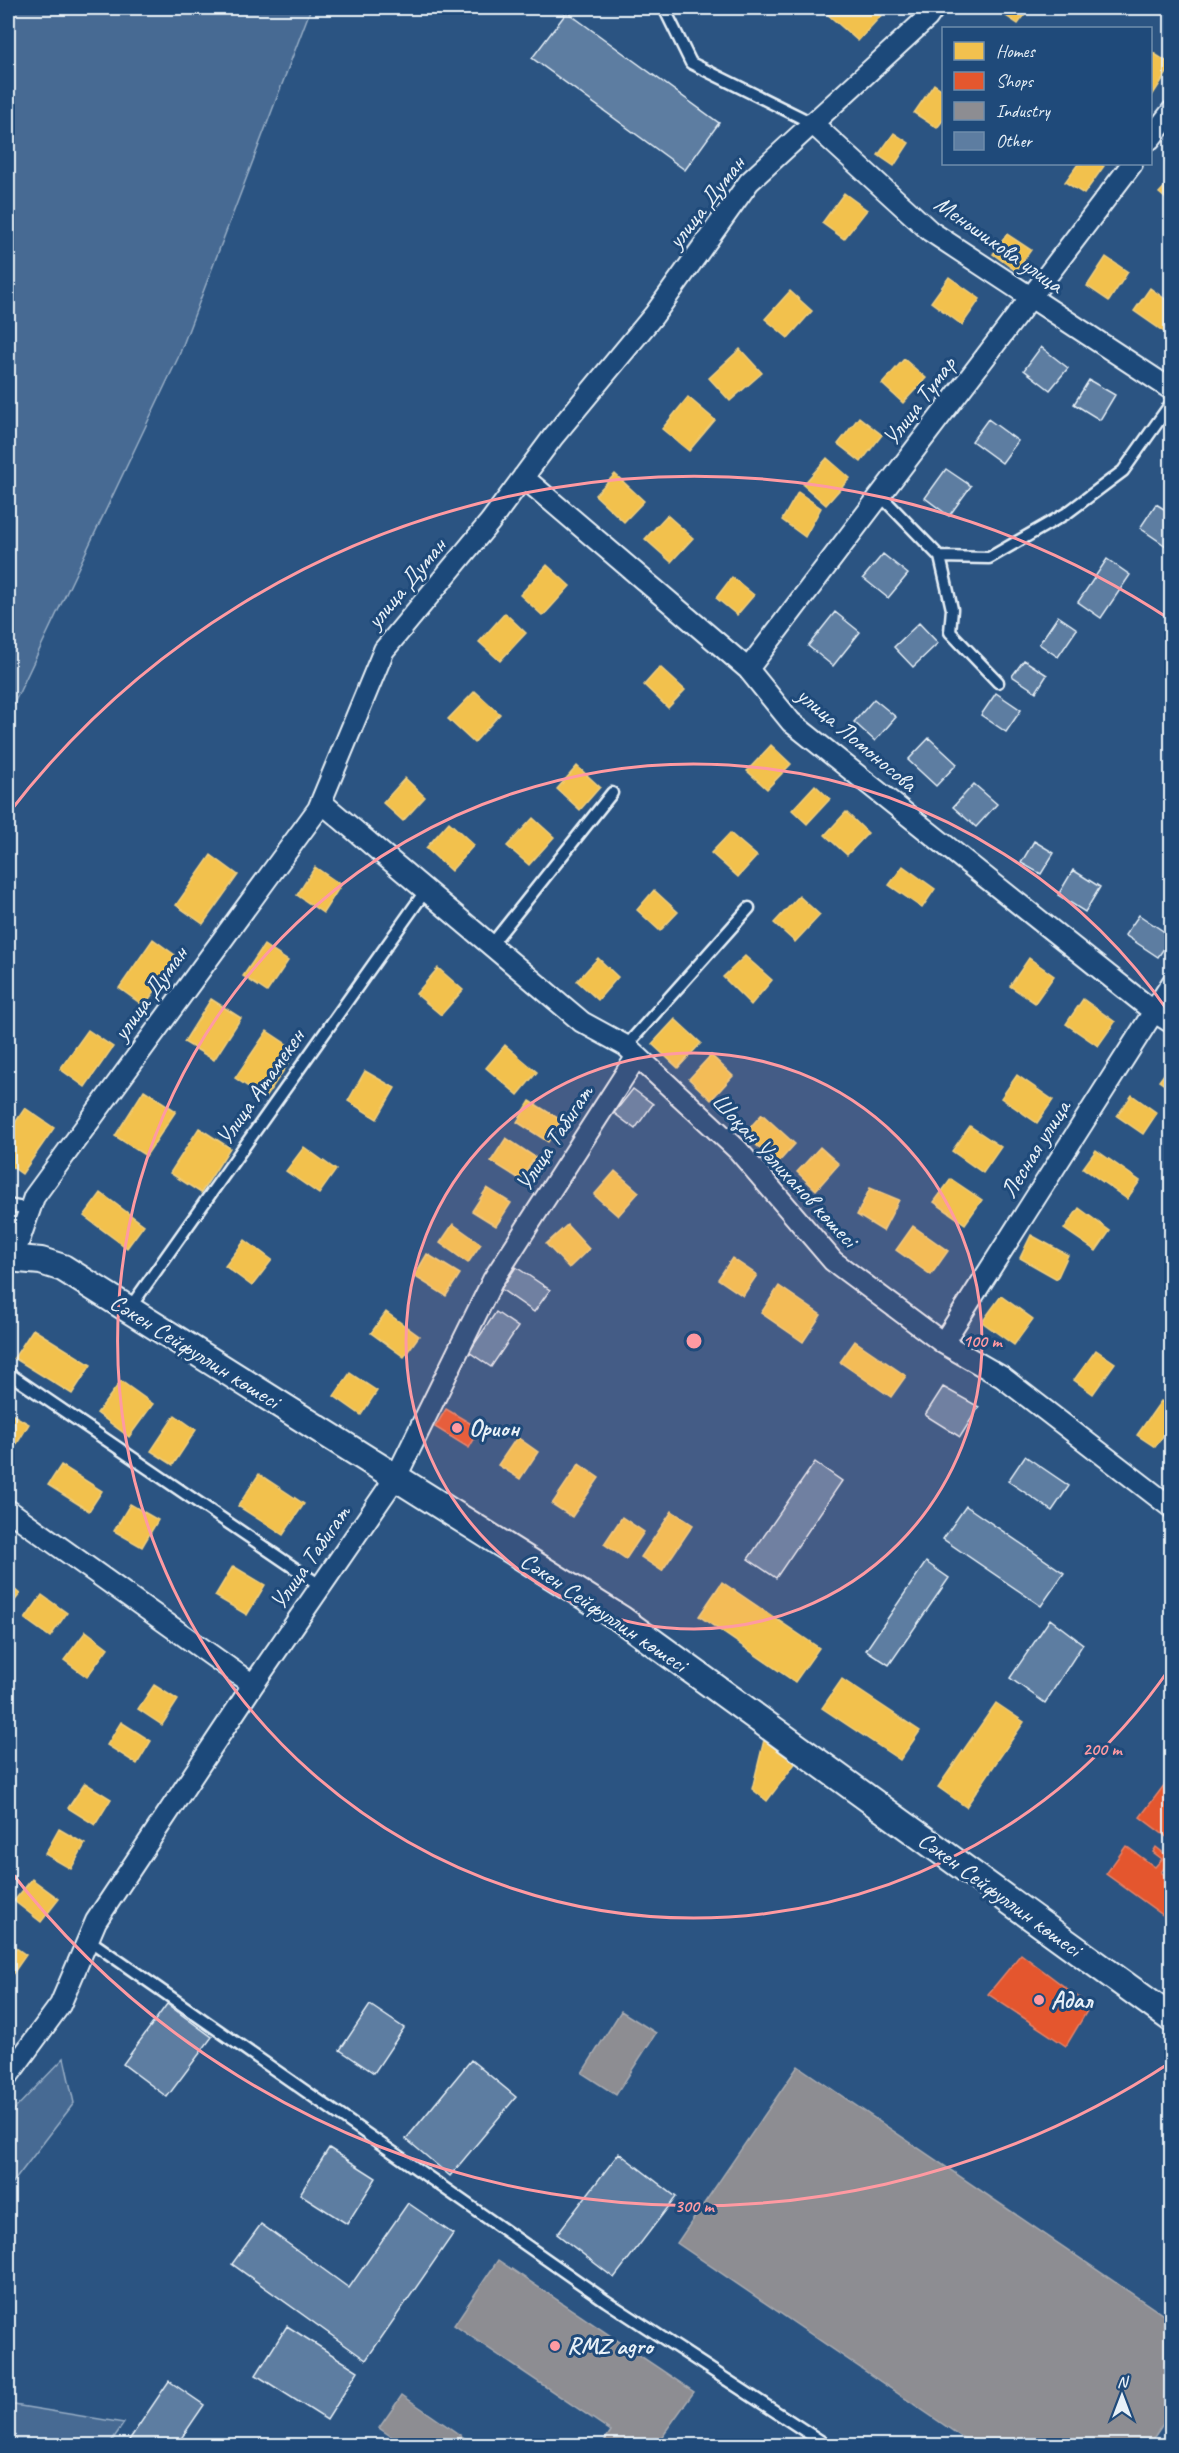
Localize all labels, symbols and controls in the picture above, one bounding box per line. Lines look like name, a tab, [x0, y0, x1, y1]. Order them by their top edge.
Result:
legend	[942, 27, 1152, 165]
text: Homes	[996, 40, 1036, 62]
text: Shops	[996, 70, 1035, 92]
text: Industry	[996, 100, 1051, 122]
text: Other	[996, 130, 1033, 152]
street label: улица Думан	[659, 148, 753, 256]
street label: Меньшикова улица	[929, 189, 1071, 300]
street label: Улица Тумар	[876, 349, 963, 452]
street label: улица Думан	[358, 530, 454, 636]
street label: улица Ломоносова	[789, 679, 924, 799]
street label: улица Думан	[105, 938, 196, 1048]
street label: Улица Атамекен	[209, 1021, 312, 1151]
street label: Улица Табигат	[508, 1078, 600, 1197]
street label: Шоқан Уәлиханов көшесі	[706, 1086, 866, 1255]
street label: Лесная улица	[993, 1093, 1078, 1203]
street label: Сәкен Сейфуллин көшесі	[105, 1287, 288, 1417]
text: 100 m	[963, 1330, 1003, 1352]
centre of rings	[684, 1331, 704, 1351]
place label: Орион	[469, 1413, 521, 1443]
marker: Орион	[450, 1421, 464, 1435]
street label: Улица Табигат	[263, 1498, 358, 1615]
street label: Сәкен Сейфуллин көшесі	[515, 1545, 695, 1680]
text: 200 m	[1083, 1738, 1123, 1760]
street label: Сәкен Сейфуллин көшесі	[912, 1825, 1090, 1965]
place label: Адал	[1051, 1985, 1094, 2015]
marker: Адал	[1032, 1993, 1046, 2007]
text: 300 m	[675, 2195, 715, 2217]
place label: RMZ agro	[567, 2331, 655, 2361]
marker: RMZ agro	[548, 2339, 562, 2353]
north arrow	[1092, 2366, 1152, 2426]
text: N	[1117, 2372, 1130, 2392]

